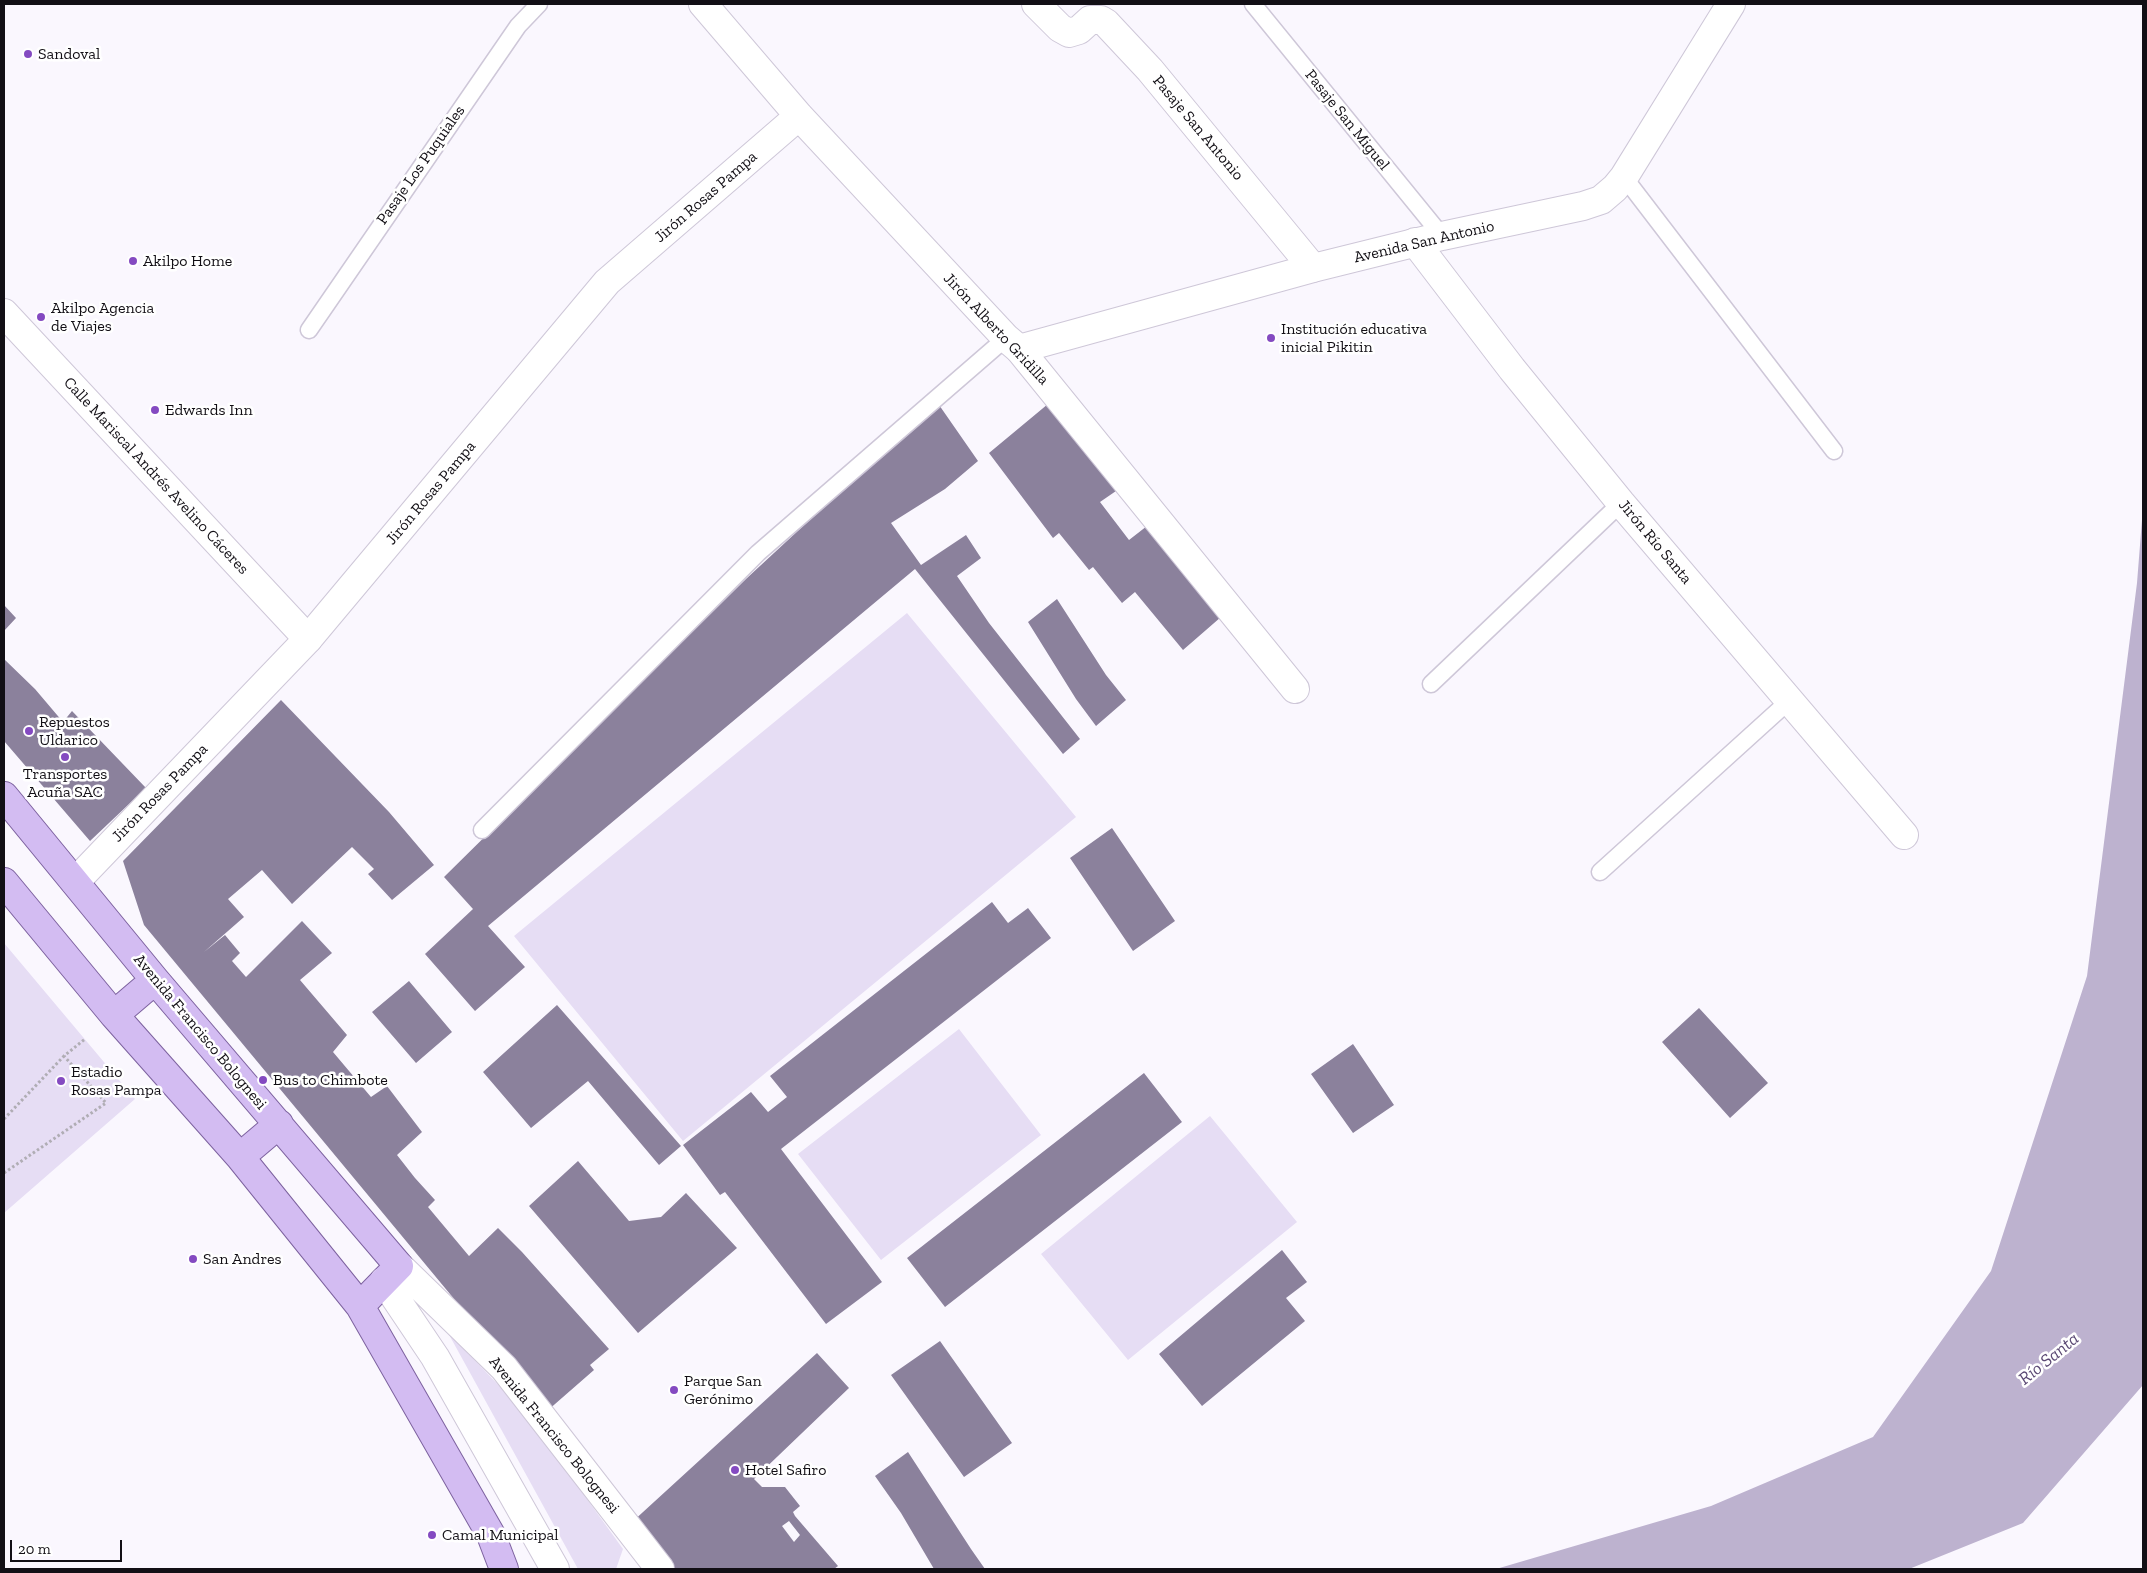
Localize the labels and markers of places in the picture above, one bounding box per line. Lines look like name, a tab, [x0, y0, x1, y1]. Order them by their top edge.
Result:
place label: Sandoval	[38, 44, 100, 64]
marker: Sandoval	[22, 48, 34, 60]
place label: Akilpo Home	[143, 251, 232, 271]
marker: Akilpo Home	[127, 255, 139, 267]
place label: Akilpo Agencia de Viajes	[51, 298, 154, 336]
marker: Akilpo Agencia de Viajes	[35, 311, 47, 323]
place label: Institución educativa inicial Pikitin	[1281, 319, 1427, 357]
marker: Institución educativa inicial Pikitin	[1265, 332, 1277, 344]
place label: Edwards Inn	[165, 400, 253, 420]
marker: Edwards Inn	[149, 404, 161, 416]
place label: Repuestos Uldarico	[39, 712, 110, 750]
marker: Repuestos Uldarico	[23, 725, 35, 737]
marker: Transportes Acuña SAC	[59, 751, 71, 763]
place label: Transportes Acuña SAC	[23, 764, 107, 802]
place label: Estadio Rosas Pampa	[71, 1062, 161, 1100]
place label: Bus to Chimbote	[273, 1070, 388, 1090]
marker: Bus to Chimbote	[257, 1074, 269, 1086]
marker: Estadio Rosas Pampa	[55, 1075, 67, 1087]
place label: San Andres	[203, 1249, 282, 1269]
marker: San Andres	[187, 1253, 199, 1265]
place label: Parque San Gerónimo	[684, 1371, 762, 1409]
marker: Parque San Gerónimo	[668, 1384, 680, 1396]
place label: Hotel Safiro	[745, 1460, 827, 1480]
marker: Hotel Safiro	[729, 1464, 741, 1476]
place label: Camal Municipal	[442, 1525, 559, 1545]
marker: Camal Municipal	[426, 1529, 438, 1541]

